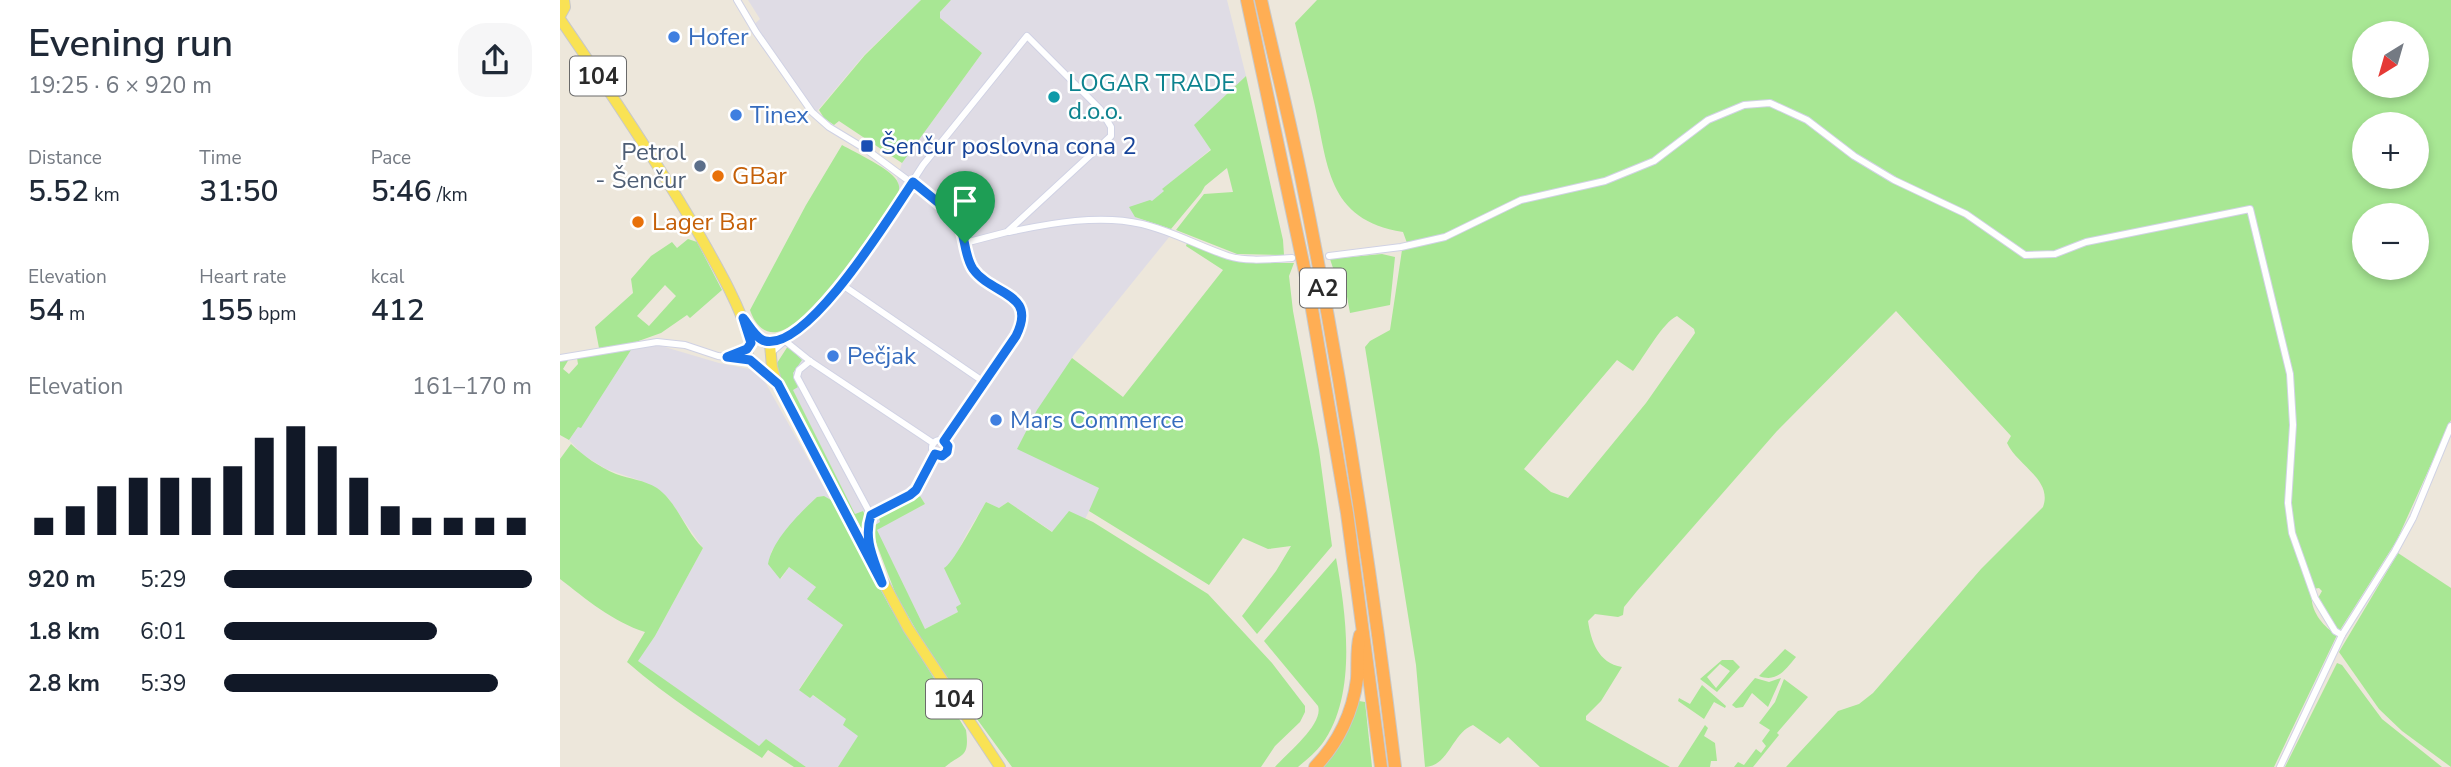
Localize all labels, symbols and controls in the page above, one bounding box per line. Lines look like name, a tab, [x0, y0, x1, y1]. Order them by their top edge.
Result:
text: Evening run	[28, 18, 233, 69]
place label: Hofer	[688, 21, 749, 53]
north arrow	[2352, 21, 2429, 98]
map controls	[2352, 21, 2429, 280]
button: share	[458, 23, 532, 97]
marker: Hofer	[666, 29, 682, 45]
road number: 104	[570, 57, 626, 96]
place label: LOGAR TRADE d.o.o.	[1068, 67, 1235, 127]
text: 19:25 · 6 × 920 m	[28, 70, 212, 101]
marker: LOGAR TRADE d.o.o.	[1046, 89, 1062, 105]
place label: Tinex	[750, 99, 809, 131]
marker: Tinex	[728, 107, 744, 123]
button: +	[2352, 112, 2429, 189]
place label: Šenčur poslovna cona 2	[881, 130, 1137, 162]
place label: Petrol - Šenčur	[595, 136, 686, 196]
marker: Šenčur poslovna cona 2	[859, 138, 875, 154]
text: Distance	[28, 145, 102, 171]
text: Time	[199, 145, 242, 171]
text: Pace	[371, 145, 411, 171]
marker: Petrol - Šenčur	[692, 158, 708, 174]
place label: GBar	[732, 160, 787, 192]
marker: GBar	[710, 168, 726, 184]
text: 5.52	[28, 171, 89, 212]
text: 31:50	[199, 171, 278, 212]
text: 5:46	[371, 171, 432, 212]
pin	[935, 171, 995, 243]
text: km	[89, 182, 120, 208]
text: /km	[432, 182, 468, 208]
icon: arrive	[946, 182, 984, 220]
button: −	[2352, 203, 2429, 280]
place label: Lager Bar	[652, 206, 757, 238]
marker: Lager Bar	[630, 214, 646, 230]
text: Elevation	[28, 264, 107, 290]
text: Heart rate	[199, 264, 286, 290]
text: kcal	[371, 264, 404, 290]
road number: A2	[1300, 268, 1346, 308]
text: 54	[28, 290, 64, 331]
text: 155	[199, 290, 253, 331]
text: 412	[371, 290, 425, 331]
text: m	[64, 301, 85, 327]
text: bpm	[253, 301, 297, 327]
place label: Pečjak	[847, 340, 917, 372]
marker: Pečjak	[825, 348, 841, 364]
text: Elevation	[28, 371, 123, 402]
text: 161–170 m	[412, 371, 532, 402]
place label: Mars Commerce	[1010, 404, 1184, 436]
marker: Mars Commerce	[988, 412, 1004, 428]
text: 920 m	[28, 564, 96, 595]
text: 5:29	[140, 564, 187, 595]
text: 1.8 km	[28, 616, 100, 647]
text: 6:01	[140, 616, 187, 647]
text: 2.8 km	[28, 668, 100, 699]
text: 5:39	[140, 668, 187, 699]
road number: 104	[926, 680, 982, 719]

